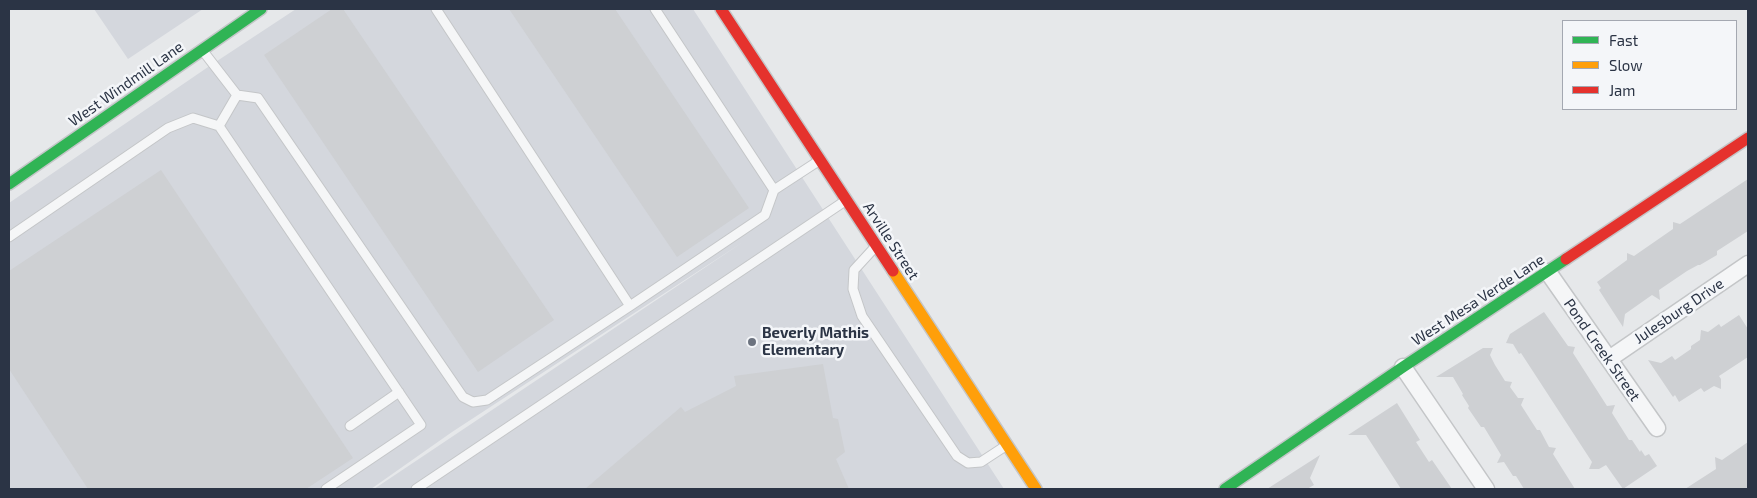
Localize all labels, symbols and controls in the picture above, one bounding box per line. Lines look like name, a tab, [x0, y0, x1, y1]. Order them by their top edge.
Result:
legend	[1562, 20, 1737, 110]
text: Fast	[1609, 31, 1638, 49]
street label: West Windmill Lane	[65, 38, 187, 130]
text: Slow	[1609, 56, 1643, 74]
text: Jam	[1609, 81, 1635, 99]
street label: Arville Street	[859, 199, 923, 283]
street label: West Mesa Verde Lane	[1408, 250, 1548, 350]
street label: Julesburg Drive	[1631, 274, 1727, 348]
street label: Pond Creek Street	[1560, 295, 1644, 405]
place label: Beverly Mathis Elementary	[762, 324, 869, 359]
marker: Beverly Mathis Elementary	[746, 336, 758, 348]

